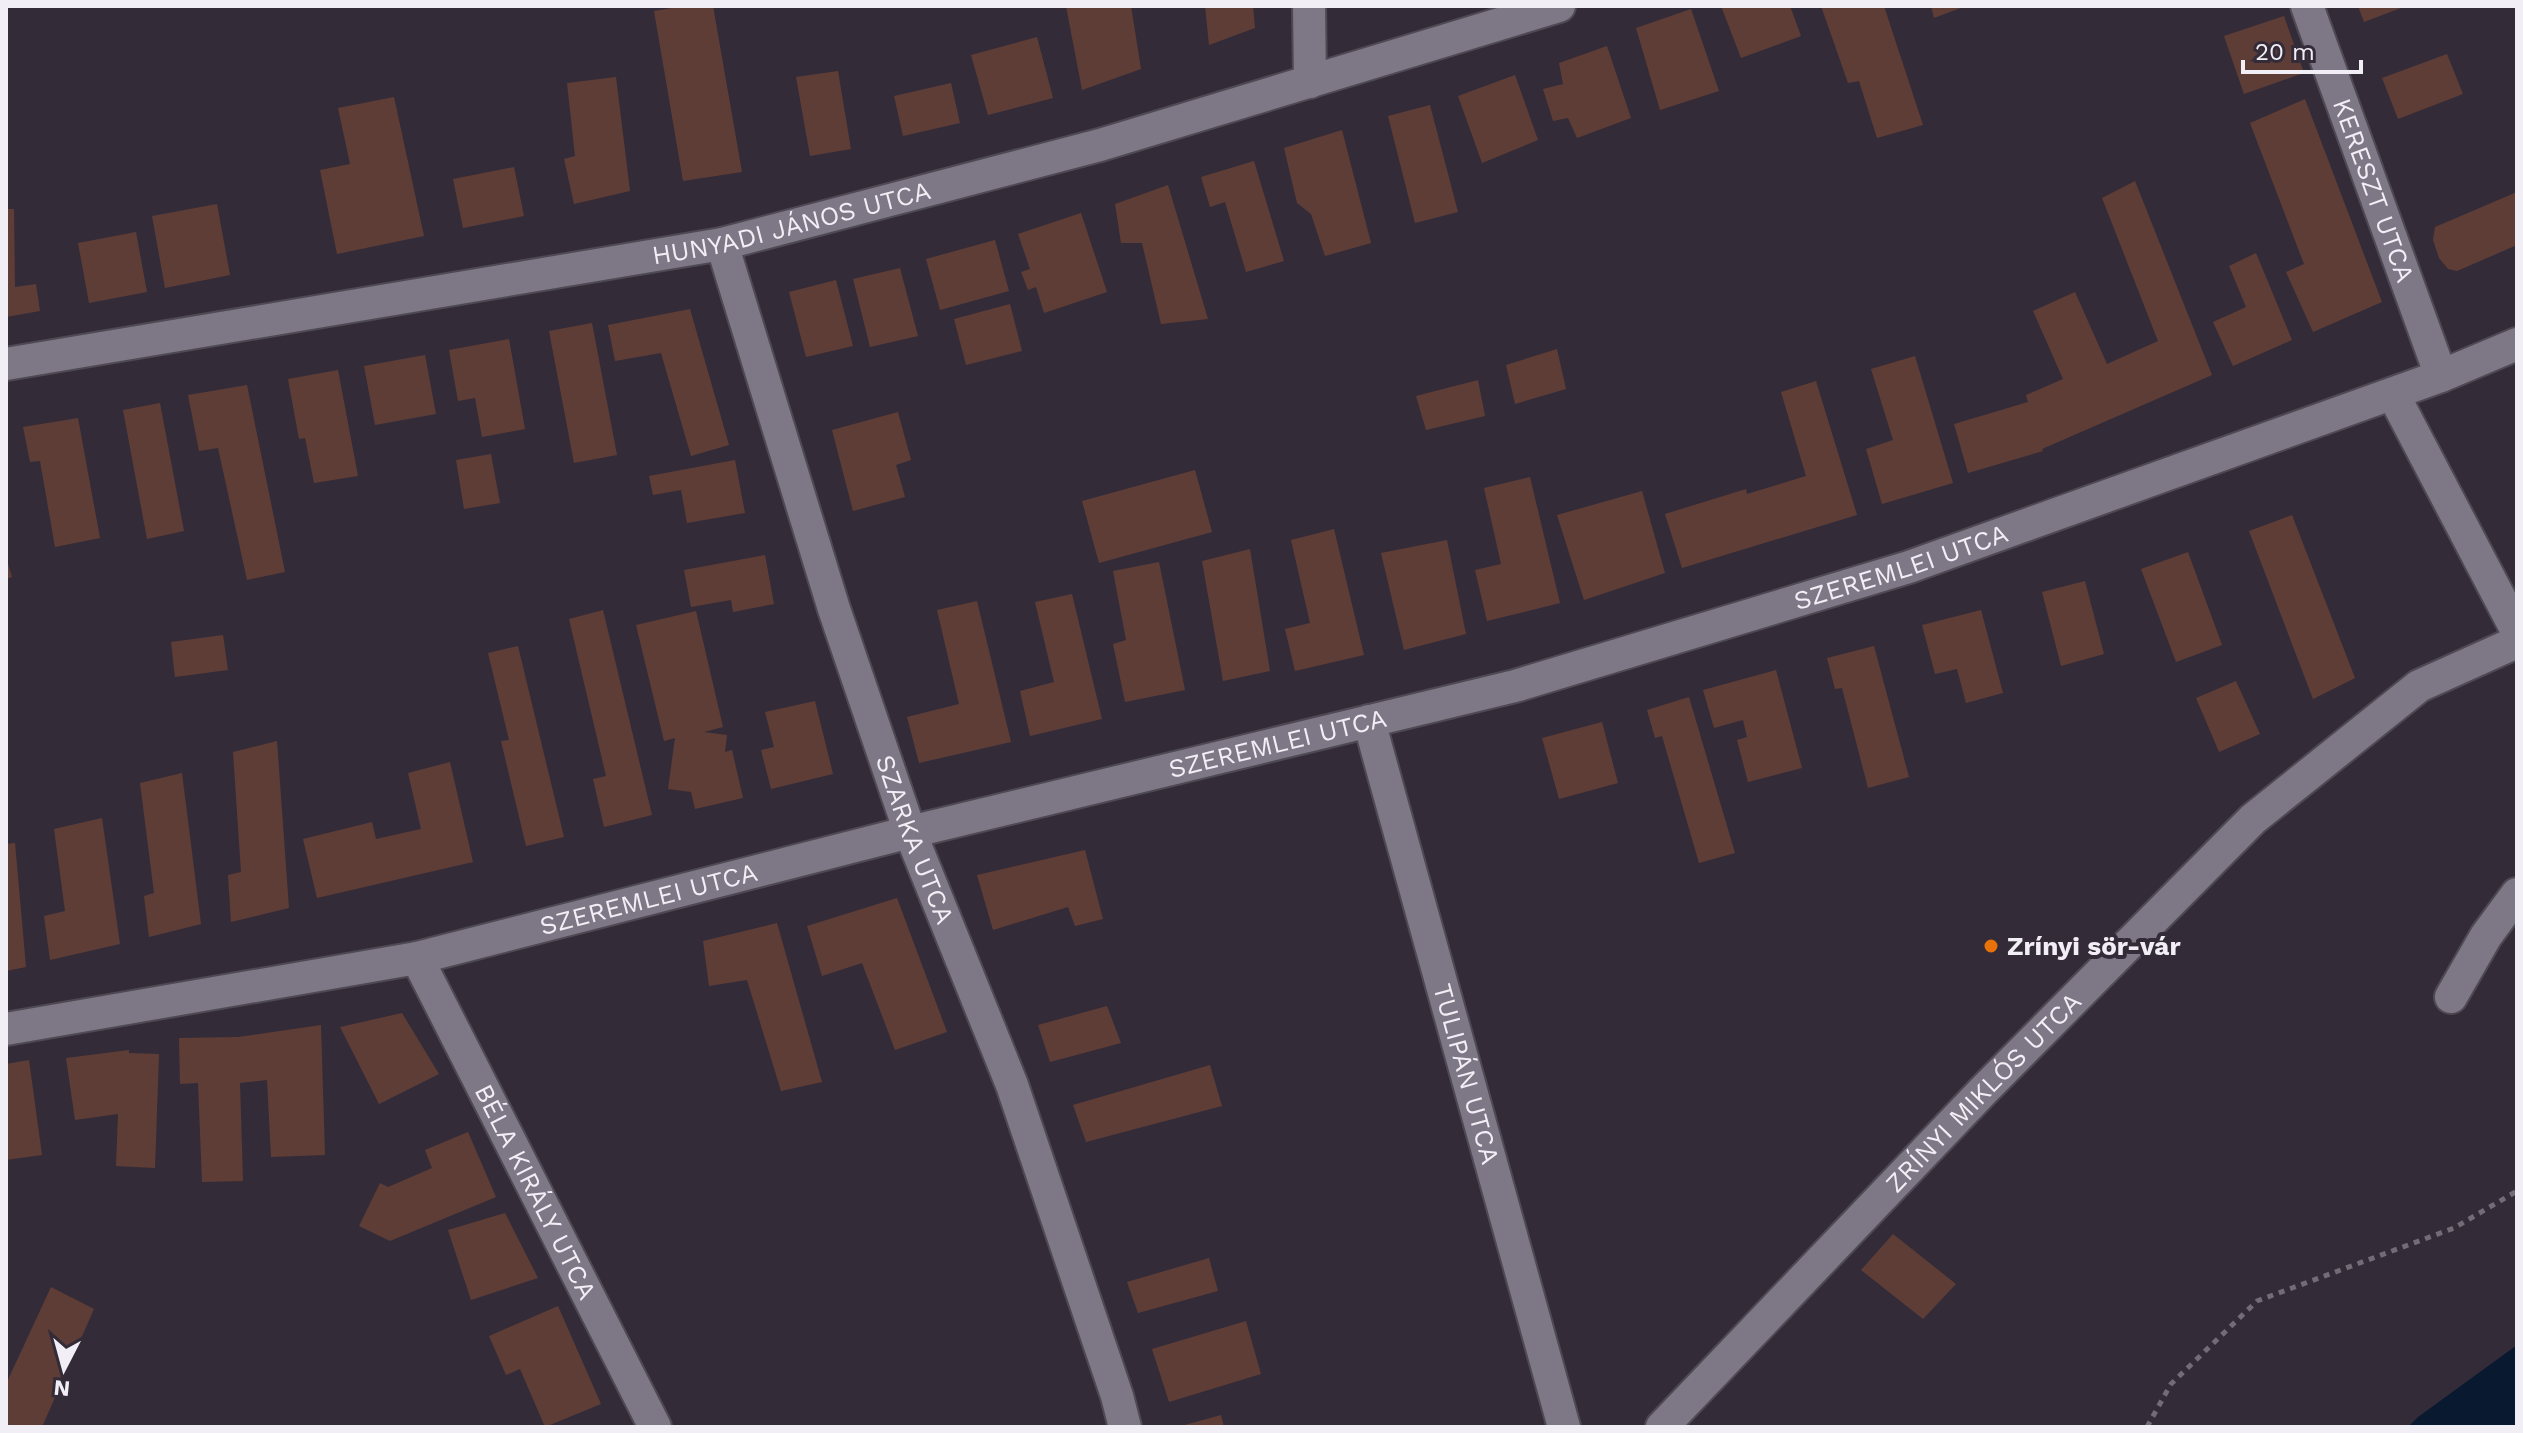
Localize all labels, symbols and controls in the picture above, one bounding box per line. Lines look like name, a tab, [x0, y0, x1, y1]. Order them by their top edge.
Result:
scale bar	[2243, 24, 2361, 74]
text: 20 m	[2255, 38, 2315, 66]
street label: KERESZT UTCA	[2327, 94, 2421, 286]
street label: HUNYADI JÁNOS UTCA	[650, 175, 934, 270]
street label: SZEREMLEI UTCA	[1790, 518, 2012, 616]
street label: SZEREMLEI UTCA	[1166, 703, 1389, 784]
street label: SZARKA UTCA	[870, 751, 960, 928]
street label: SZEREMLEI UTCA	[537, 857, 760, 941]
place label: Zrínyi sör-vár	[2007, 931, 2181, 961]
marker: Zrínyi sör-vár	[1982, 937, 2000, 955]
street label: TULIPÁN UTCA	[1427, 980, 1506, 1167]
street label: ZRÍNYI MIKLÓS UTCA	[1879, 986, 2087, 1198]
street label: BÉLA KIRÁLY UTCA	[469, 1079, 603, 1304]
north arrow	[24, 1329, 104, 1409]
text: N	[53, 1375, 71, 1402]

